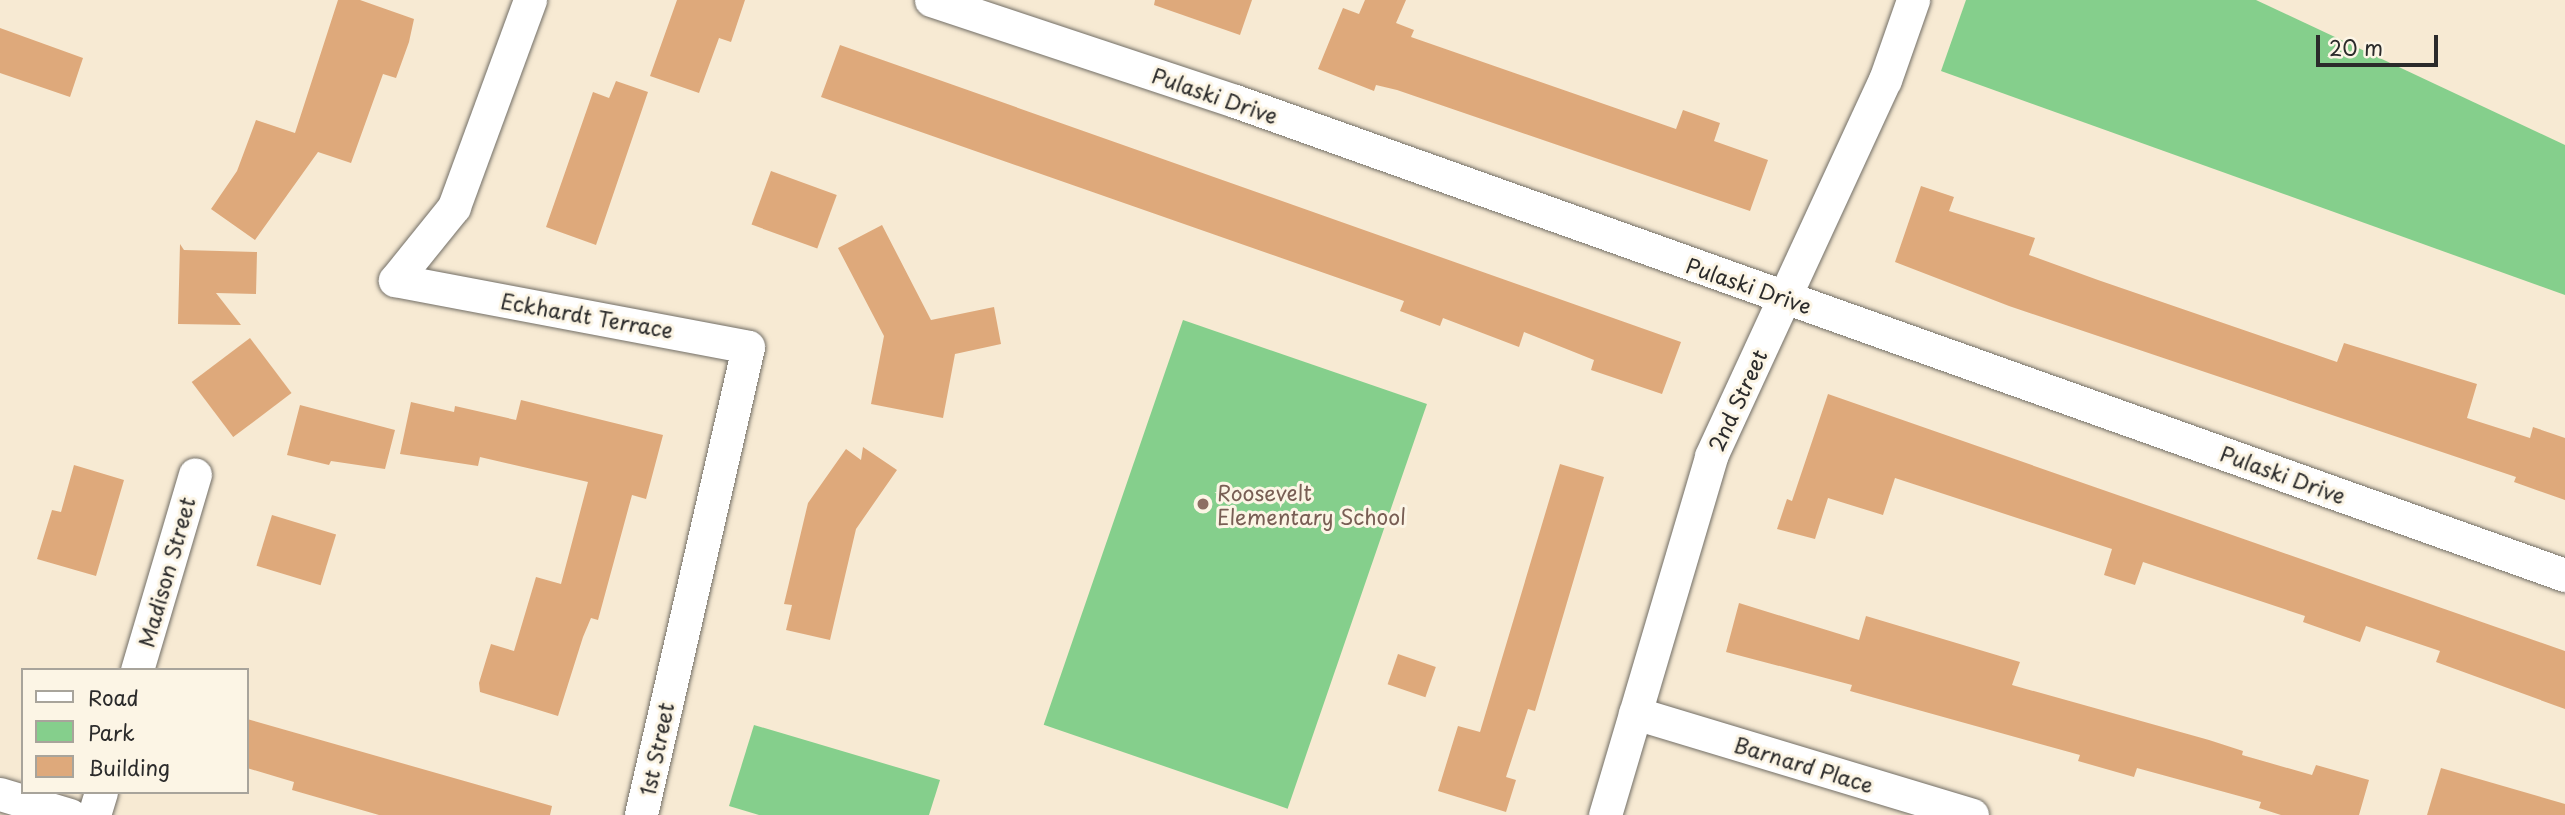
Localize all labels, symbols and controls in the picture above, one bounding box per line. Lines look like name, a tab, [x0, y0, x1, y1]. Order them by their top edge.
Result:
scale bar	[2320, 21, 2442, 65]
text: 20 m	[2329, 31, 2383, 63]
street label: Pulaski Drive	[1148, 61, 1282, 129]
street label: Pulaski Drive	[1682, 251, 1816, 319]
street label: Eckhardt Terrace	[499, 287, 675, 343]
street label: 2nd Street	[1702, 345, 1772, 455]
street label: Pulaski Drive	[2216, 439, 2350, 509]
place label: Roosevelt Elementary School	[1217, 479, 1406, 529]
street label: Madison Street	[133, 495, 199, 649]
marker: Roosevelt Elementary School	[1195, 496, 1211, 512]
legend	[21, 668, 248, 794]
text: Road	[88, 681, 139, 713]
street label: 1st Street	[634, 699, 678, 799]
text: Park	[88, 716, 135, 748]
street label: Barnard Place	[1731, 731, 1877, 797]
text: Building	[88, 751, 170, 783]

